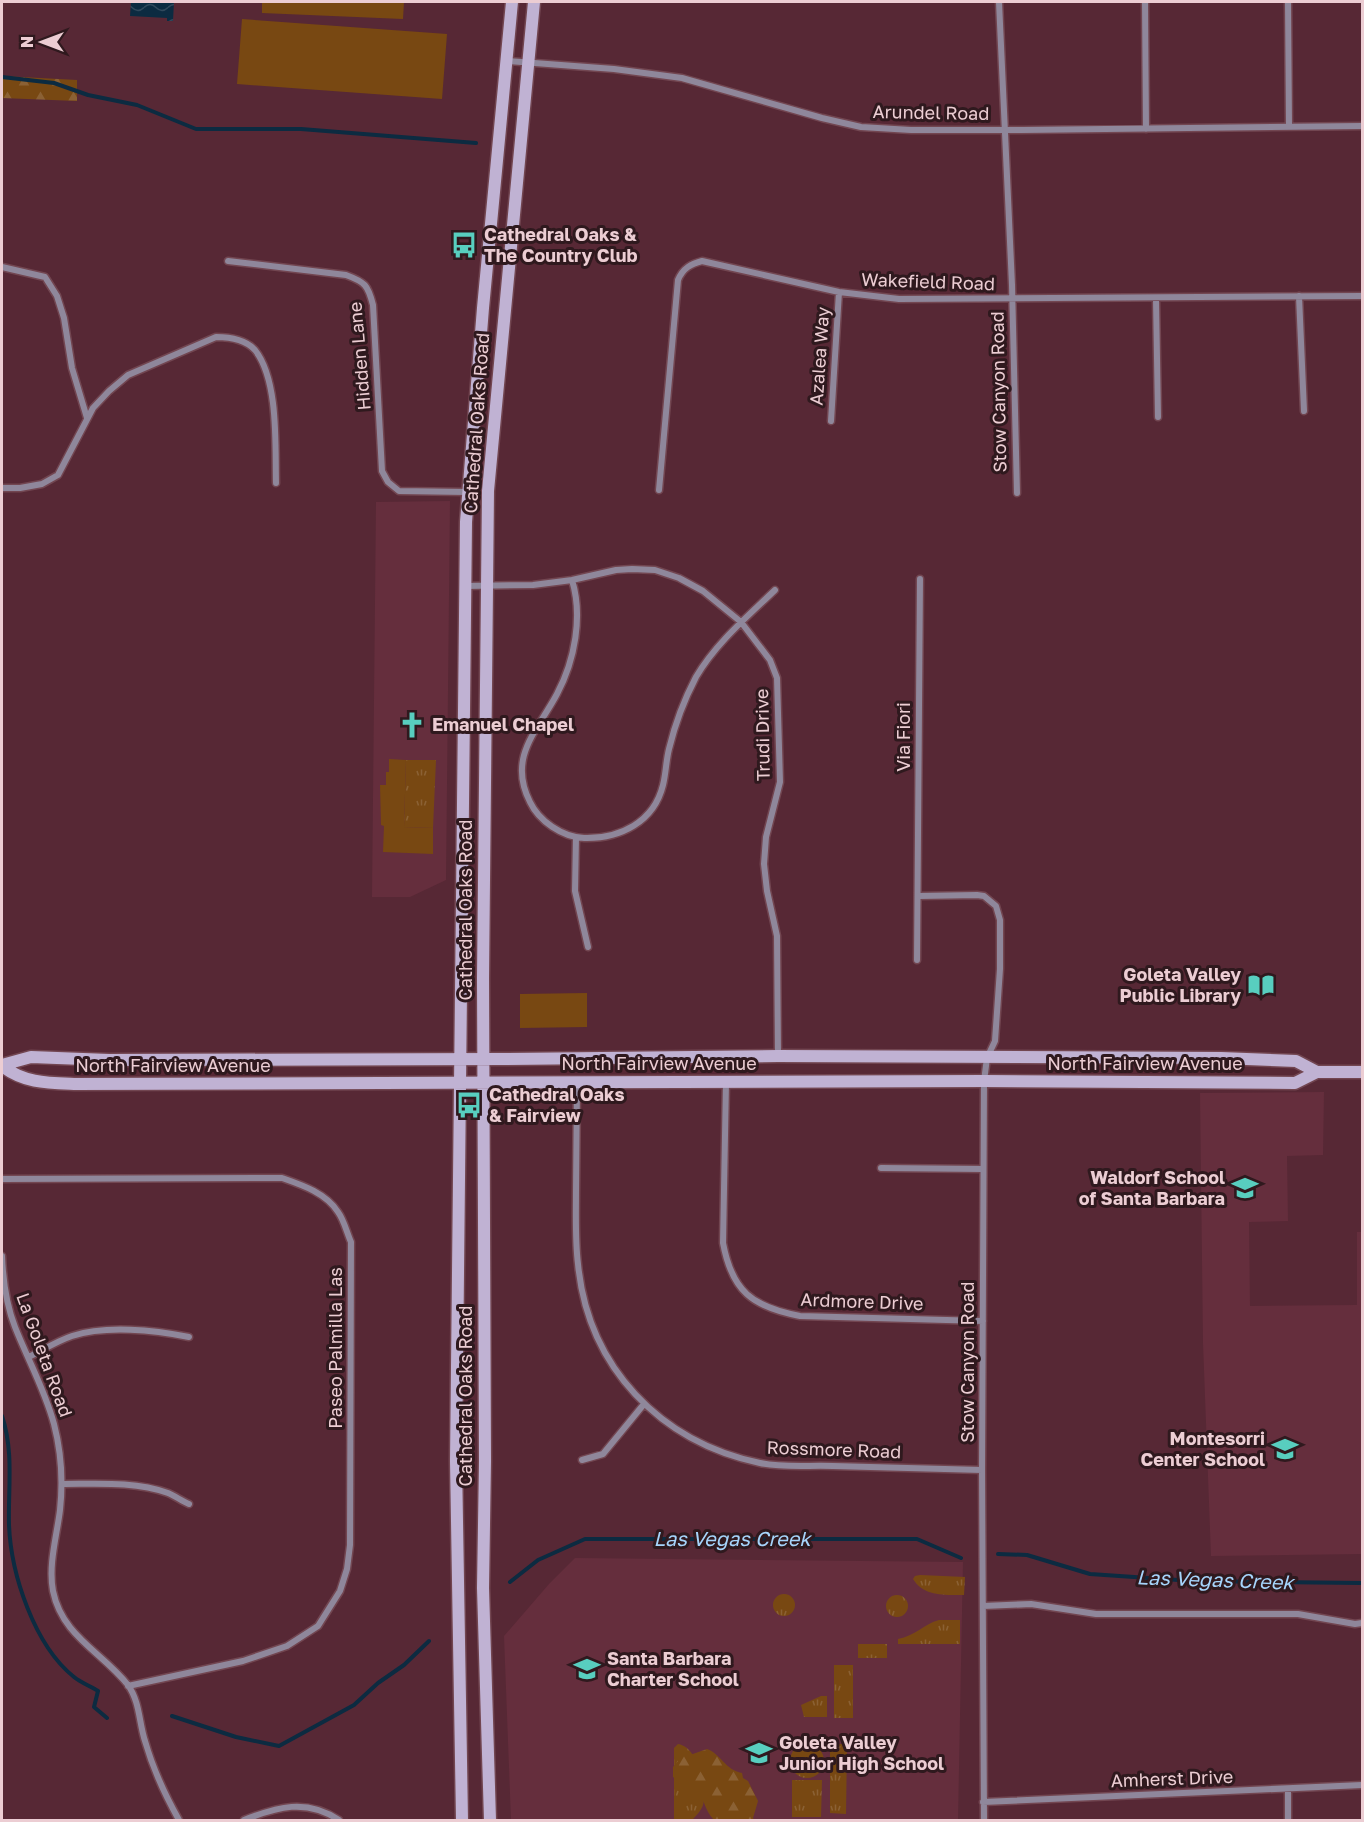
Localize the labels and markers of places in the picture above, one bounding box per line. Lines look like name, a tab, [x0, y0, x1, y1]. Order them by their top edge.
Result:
place label: Cathedral Oaks & The Country Club	[484, 223, 637, 266]
bus stop icon: Cathedral Oaks & The Country Club	[449, 230, 479, 260]
church icon: Emanuel Chapel	[397, 710, 427, 740]
place label: Emanuel Chapel	[432, 713, 574, 735]
place label: Goleta Valley Public Library	[1120, 963, 1241, 1006]
library icon: Goleta Valley Public Library	[1246, 970, 1276, 1000]
place label: Cathedral Oaks & Fairview	[489, 1083, 624, 1126]
bus stop icon: Cathedral Oaks & Fairview	[454, 1090, 484, 1120]
place label: Waldorf School of Santa Barbara	[1079, 1166, 1225, 1209]
school or university icon: Waldorf School of Santa Barbara	[1230, 1173, 1260, 1203]
place label: Montesorri Center School	[1140, 1427, 1265, 1470]
school or university icon: Montesorri Center School	[1270, 1434, 1300, 1464]
place label: Santa Barbara Charter School	[607, 1647, 739, 1690]
school or university icon: Santa Barbara Charter School	[572, 1654, 602, 1684]
place label: Goleta Valley Junior High School	[779, 1731, 944, 1774]
school or university icon: Goleta Valley Junior High School	[744, 1738, 774, 1768]

